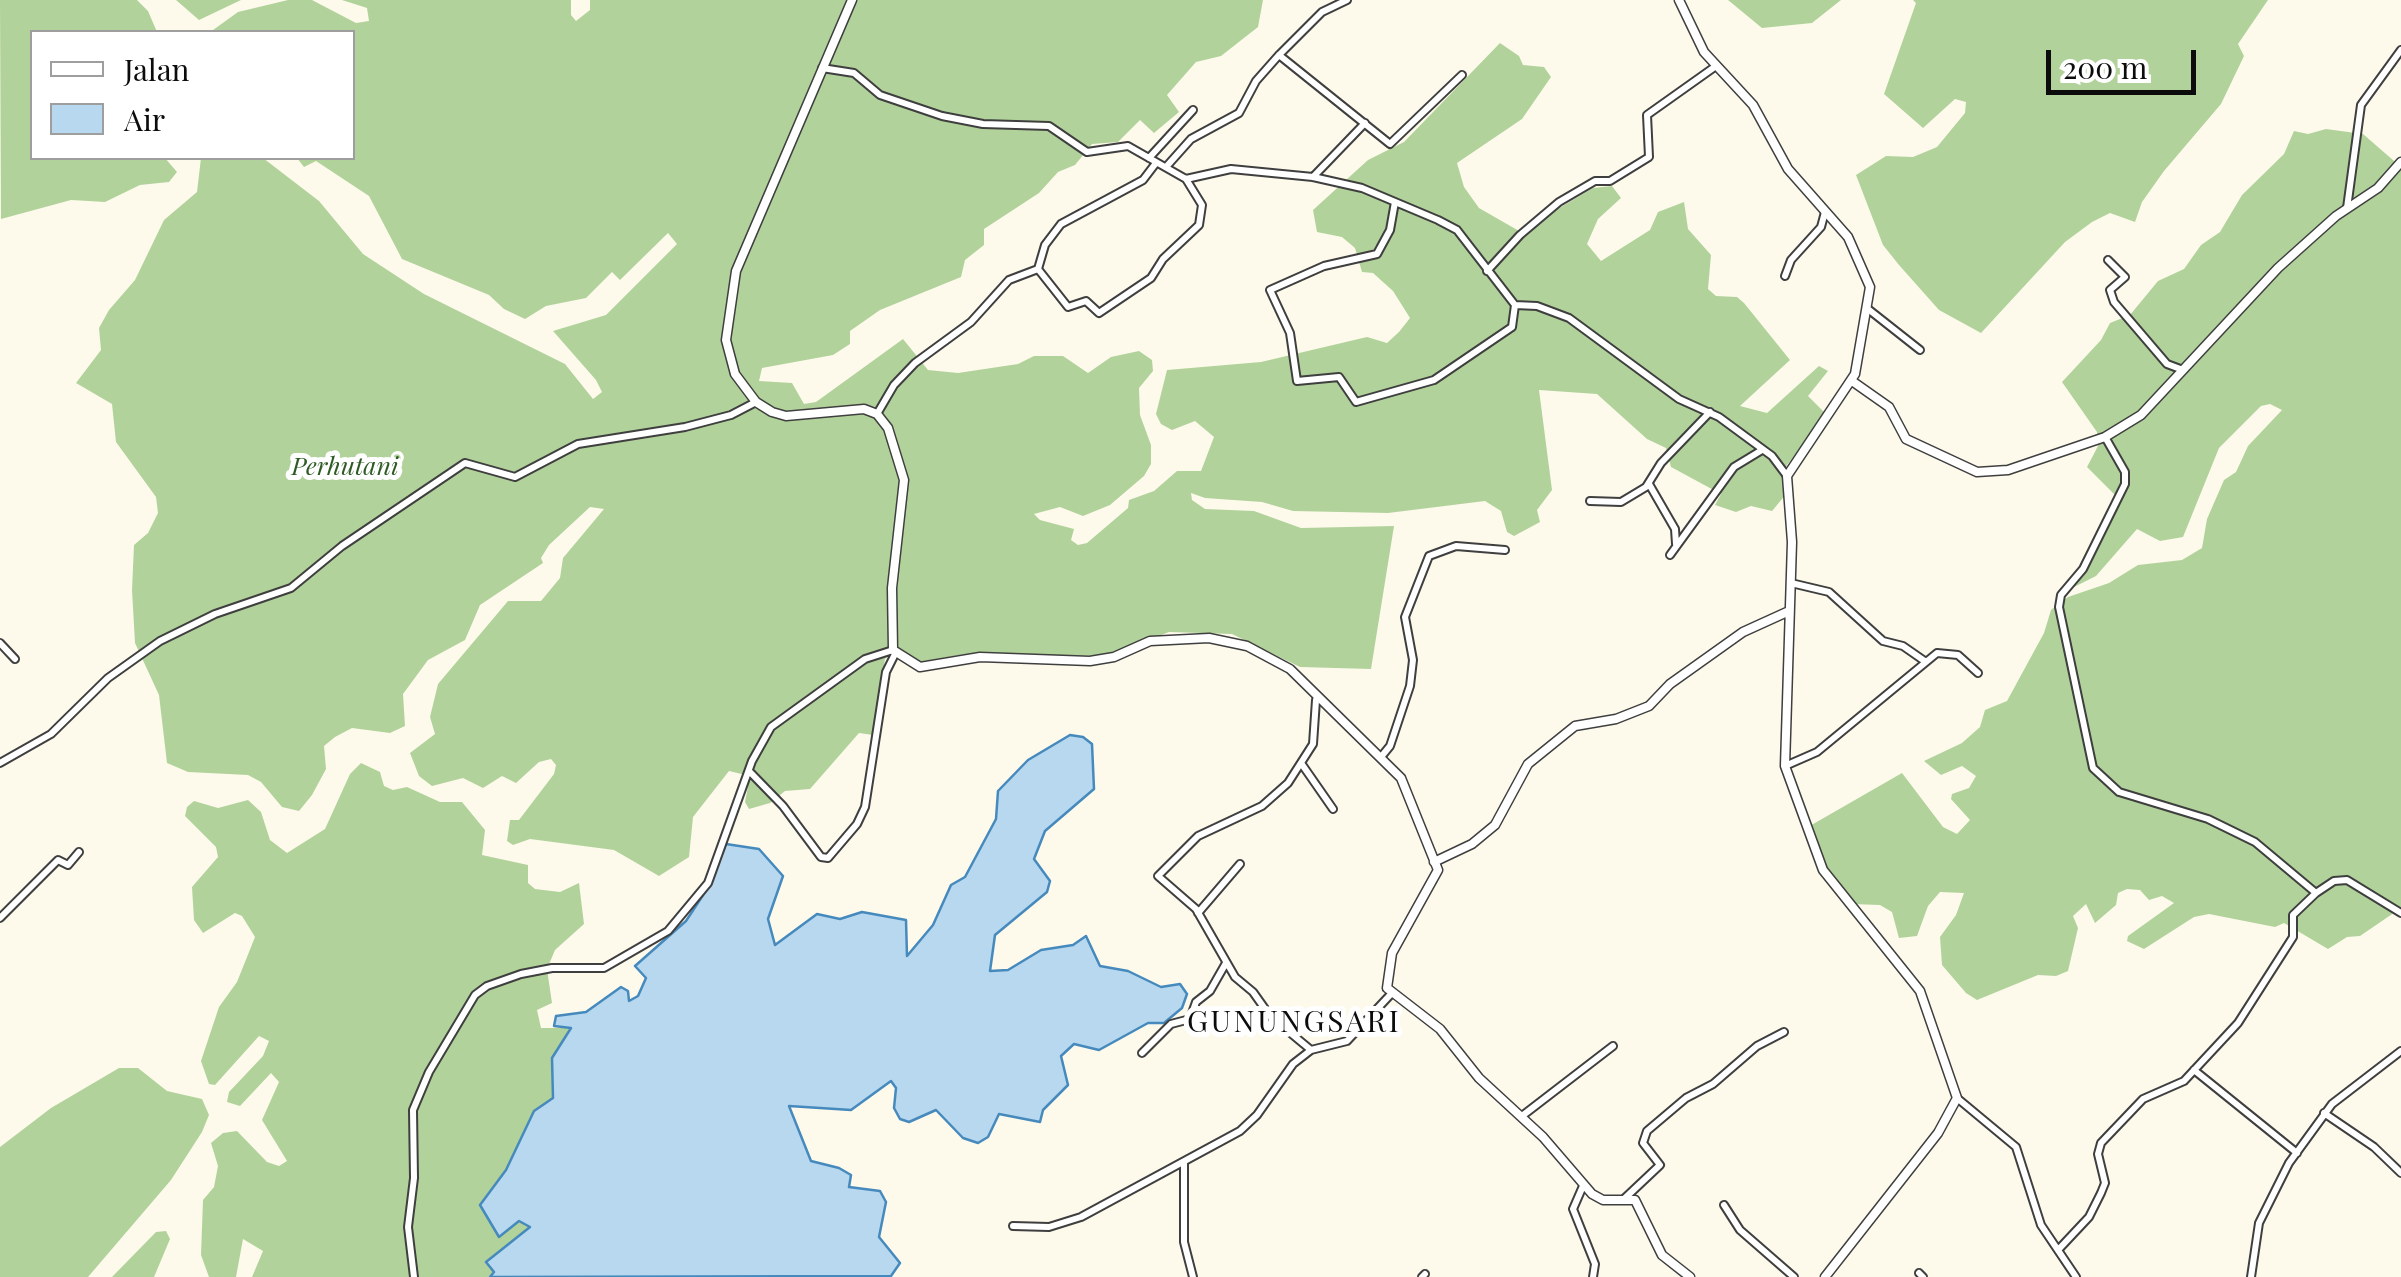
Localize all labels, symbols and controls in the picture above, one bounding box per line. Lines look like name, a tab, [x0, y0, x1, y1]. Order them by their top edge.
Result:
legend	[30, 30, 355, 160]
scale bar	[2051, 30, 2201, 92]
text: 200 m	[2063, 47, 2147, 87]
text: Jalan	[124, 49, 190, 89]
text: Air	[124, 99, 165, 139]
park label: Perhutani	[292, 452, 398, 482]
district label: GUNUNGSARI	[1187, 1005, 1401, 1041]

